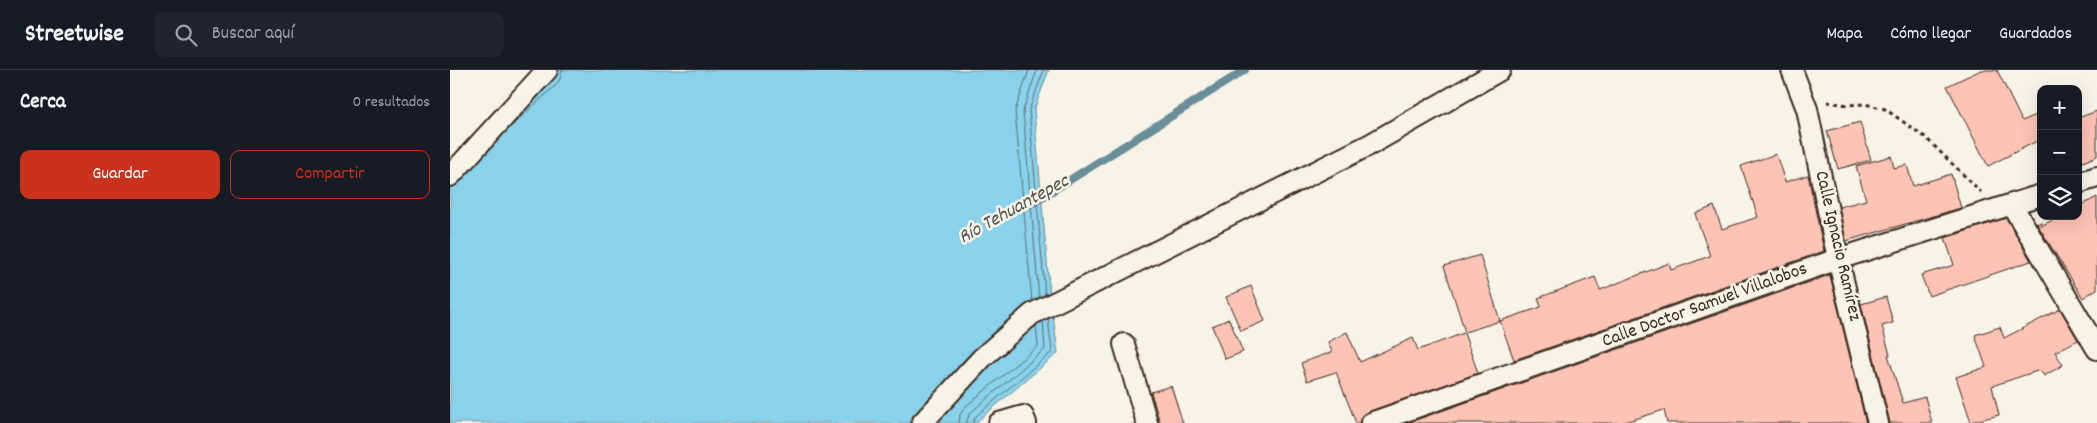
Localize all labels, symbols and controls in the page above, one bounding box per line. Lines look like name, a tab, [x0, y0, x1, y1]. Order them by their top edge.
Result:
search box	[154, 12, 504, 57]
text: Streetwise	[25, 18, 124, 52]
icon: search	[172, 21, 200, 49]
text: Buscar aquí	[212, 21, 294, 48]
text: Mapa	[1826, 22, 1862, 47]
text: Cómo llegar	[1890, 22, 1971, 47]
text: Guardados	[1999, 22, 2072, 47]
map controls	[2037, 85, 2082, 220]
button: +	[2037, 85, 2082, 130]
text: Cerca	[20, 88, 66, 118]
text: 0 resultados	[352, 91, 430, 114]
button: −	[2037, 130, 2082, 175]
button: Guardar	[20, 150, 220, 199]
button: Compartir	[230, 150, 430, 199]
water label: Río Tehuantepec	[954, 168, 1075, 252]
street label: Calle Ignacio Ramírez	[1807, 168, 1867, 324]
button: layers	[2037, 175, 2082, 220]
street label: Calle Doctor Samuel Villalobos	[1599, 256, 1811, 356]

